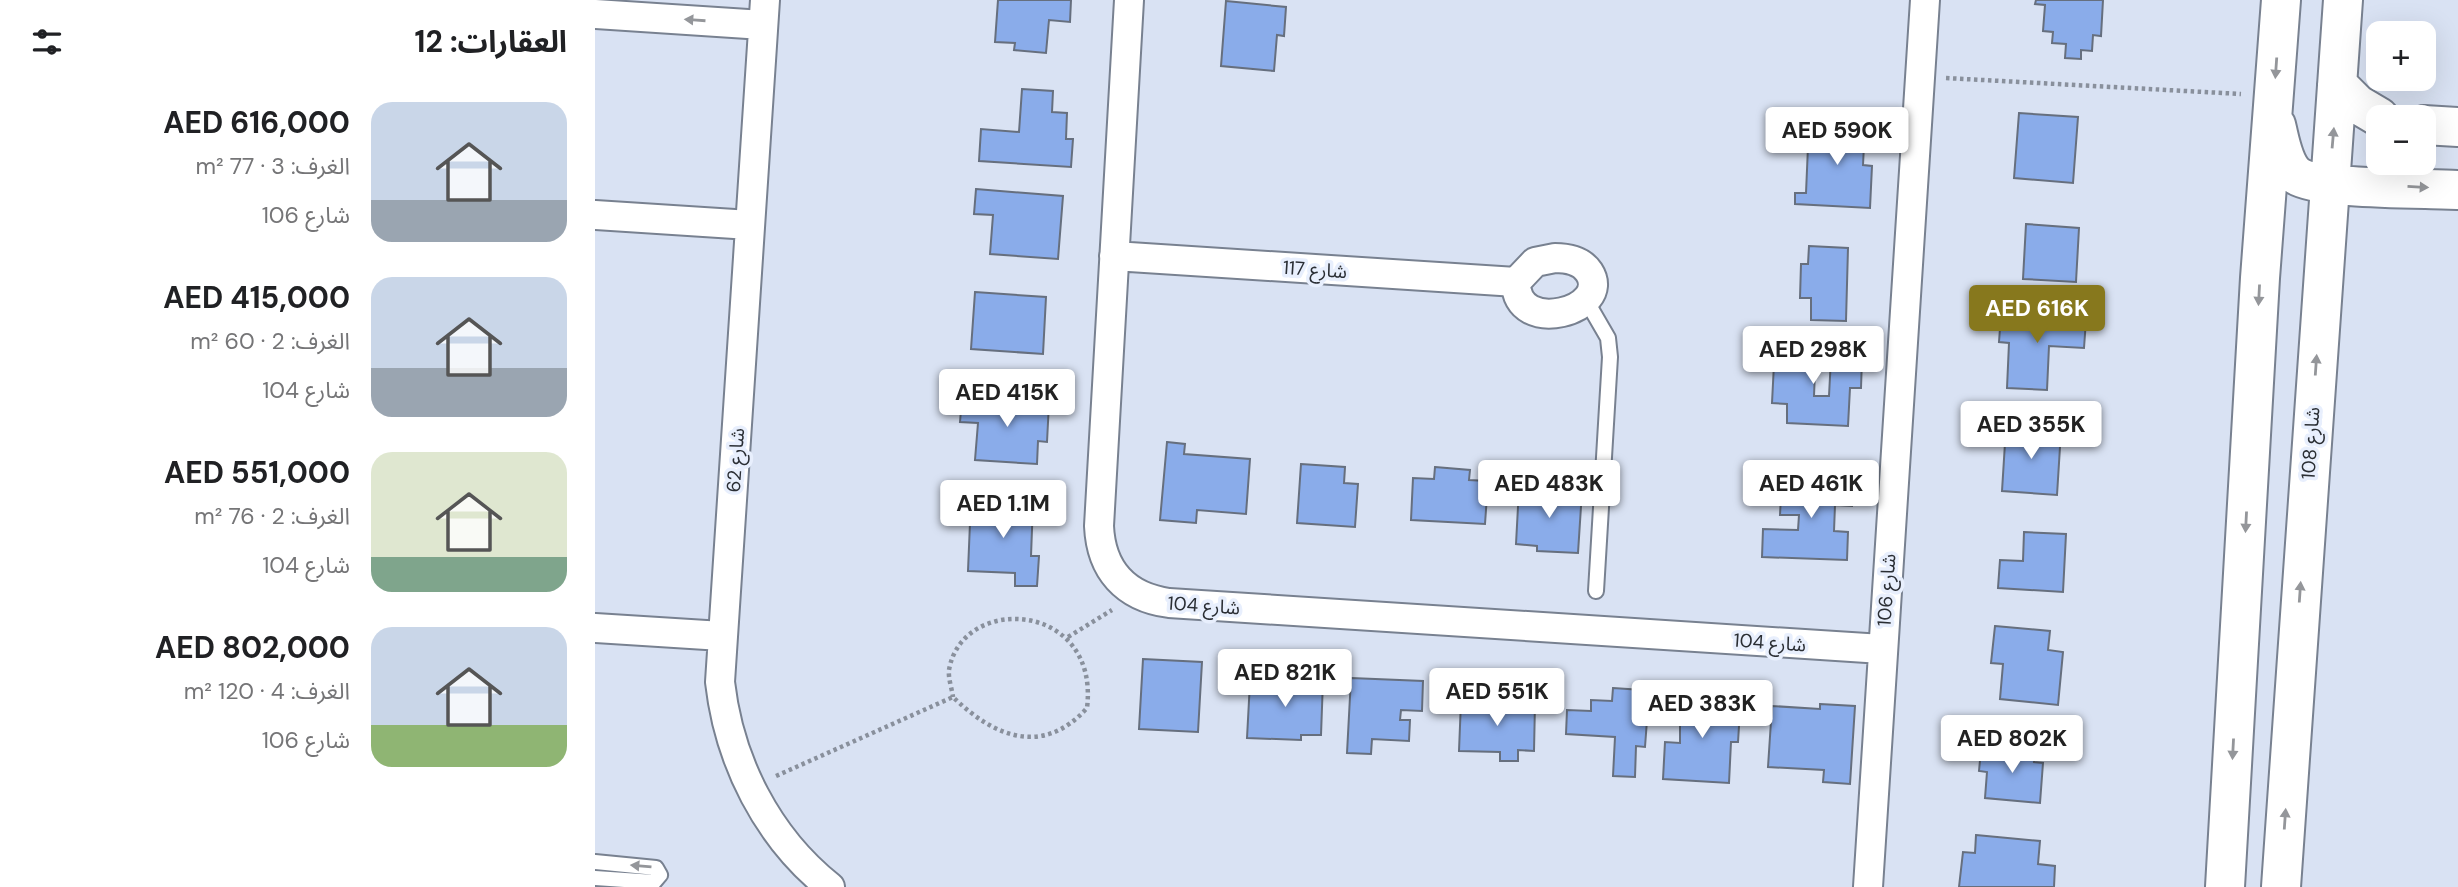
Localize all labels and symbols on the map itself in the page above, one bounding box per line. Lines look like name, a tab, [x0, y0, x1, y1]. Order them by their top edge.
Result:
one-way arrow	[684, 14, 706, 25]
one-way arrow	[2270, 57, 2281, 79]
pin: AED 590K	[1765, 108, 1909, 167]
one-way arrow	[2328, 127, 2339, 149]
one-way arrow	[2407, 182, 2429, 193]
street label: شارع 117	[1282, 255, 1348, 285]
one-way arrow	[2253, 284, 2264, 306]
pin: AED 616K	[1965, 286, 2109, 345]
pin: AED 298K	[1741, 326, 1885, 386]
one-way arrow	[2311, 354, 2322, 376]
pin: AED 415K	[935, 370, 1079, 429]
pin: AED 355K	[1959, 402, 2103, 461]
street label: شارع 108	[2295, 406, 2326, 480]
street label: شارع 62	[721, 427, 751, 493]
pin: AED 483K	[1477, 461, 1621, 520]
pin: AED 461K	[1739, 461, 1883, 520]
pin: AED 1.1M	[931, 480, 1075, 540]
one-way arrow	[2240, 511, 2251, 533]
street label: شارع 106	[1871, 553, 1903, 627]
one-way arrow	[2295, 581, 2306, 603]
street label: شارع 104	[1167, 590, 1241, 621]
street label: شارع 104	[1733, 627, 1807, 658]
pin: AED 821K	[1213, 650, 1357, 709]
pin: AED 551K	[1425, 668, 1569, 728]
pin: AED 383K	[1630, 680, 1774, 740]
pin: AED 802K	[1940, 716, 2084, 775]
one-way arrow	[2227, 738, 2238, 760]
one-way arrow	[2280, 808, 2291, 830]
one-way arrow	[630, 860, 652, 871]

